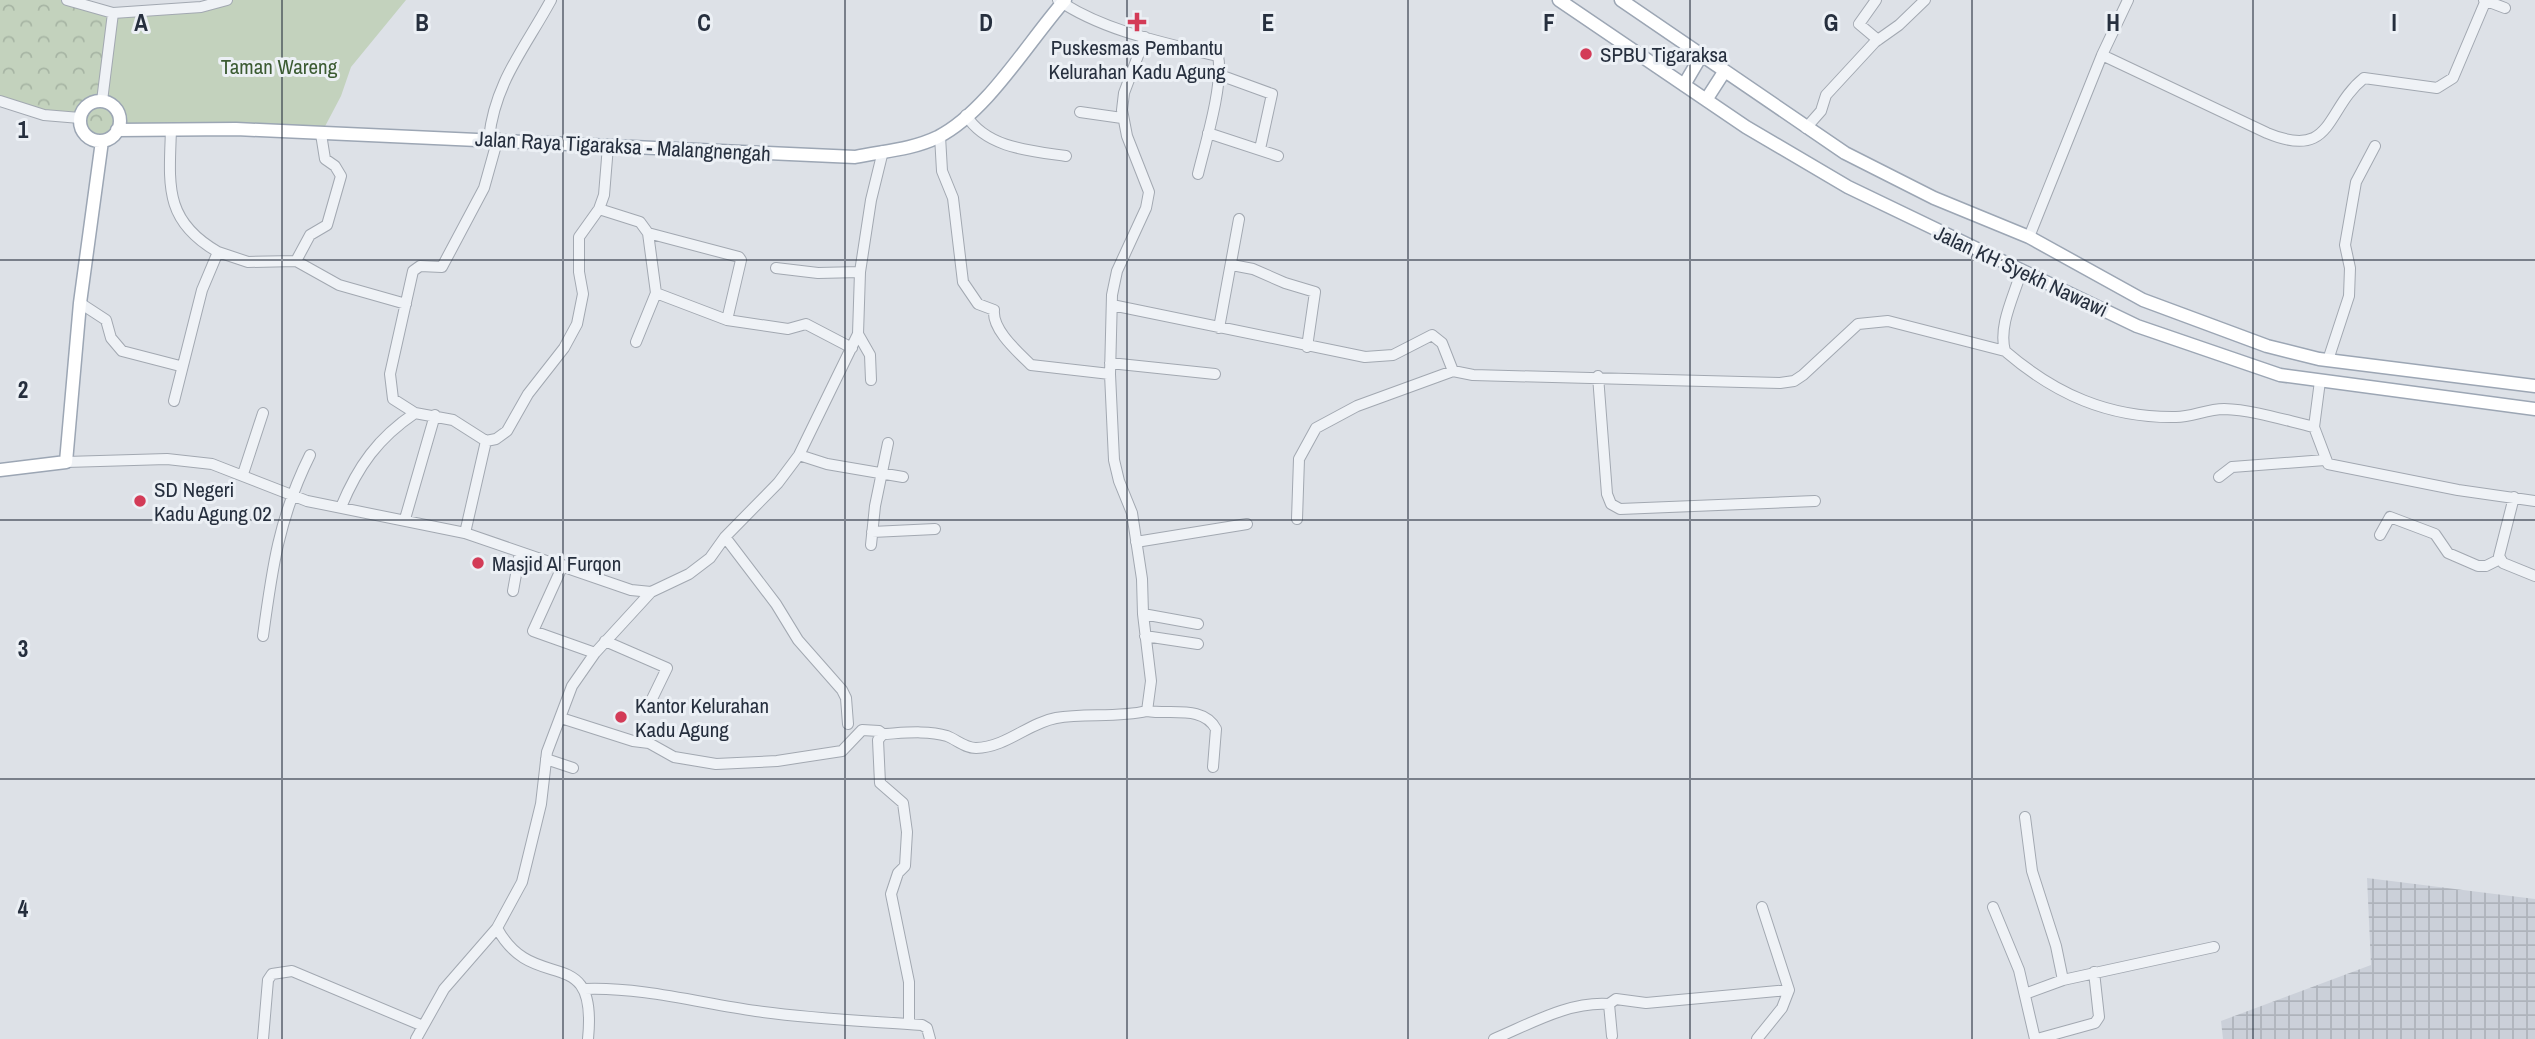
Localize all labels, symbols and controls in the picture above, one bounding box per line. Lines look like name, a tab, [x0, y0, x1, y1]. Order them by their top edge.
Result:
text: A	[134, 7, 148, 38]
text: B	[415, 7, 429, 38]
text: C	[697, 7, 711, 38]
text: D	[979, 7, 993, 38]
text: E	[1262, 7, 1274, 38]
text: F	[1543, 7, 1555, 38]
text: G	[1824, 7, 1838, 38]
text: H	[2106, 7, 2120, 38]
text: I	[2391, 7, 2397, 38]
marker: Puskesmas Pembantu Kelurahan Kadu Agung	[1127, 12, 1147, 32]
place label: Puskesmas Pembantu Kelurahan Kadu Agung	[1048, 33, 1226, 86]
place label: SPBU Tigaraksa	[1600, 40, 1728, 69]
marker: SPBU Tigaraksa	[1578, 46, 1594, 62]
park label: Taman Wareng	[221, 52, 338, 81]
text: 1	[18, 114, 29, 145]
street label: Jalan Raya Tigaraksa - Malangnengah	[474, 124, 772, 168]
street label: Jalan KH Syekh Nawawi	[1929, 218, 2113, 324]
text: 2	[18, 374, 28, 405]
place label: SD Negeri Kadu Agung 02	[154, 475, 272, 528]
marker: SD Negeri Kadu Agung 02	[132, 493, 148, 509]
place label: Masjid Al Furqon	[492, 549, 621, 578]
marker: Masjid Al Furqon	[470, 555, 486, 571]
text: 3	[18, 633, 28, 664]
place label: Kantor Kelurahan Kadu Agung	[635, 691, 769, 744]
marker: Kantor Kelurahan Kadu Agung	[613, 709, 629, 725]
text: 4	[18, 893, 29, 924]

